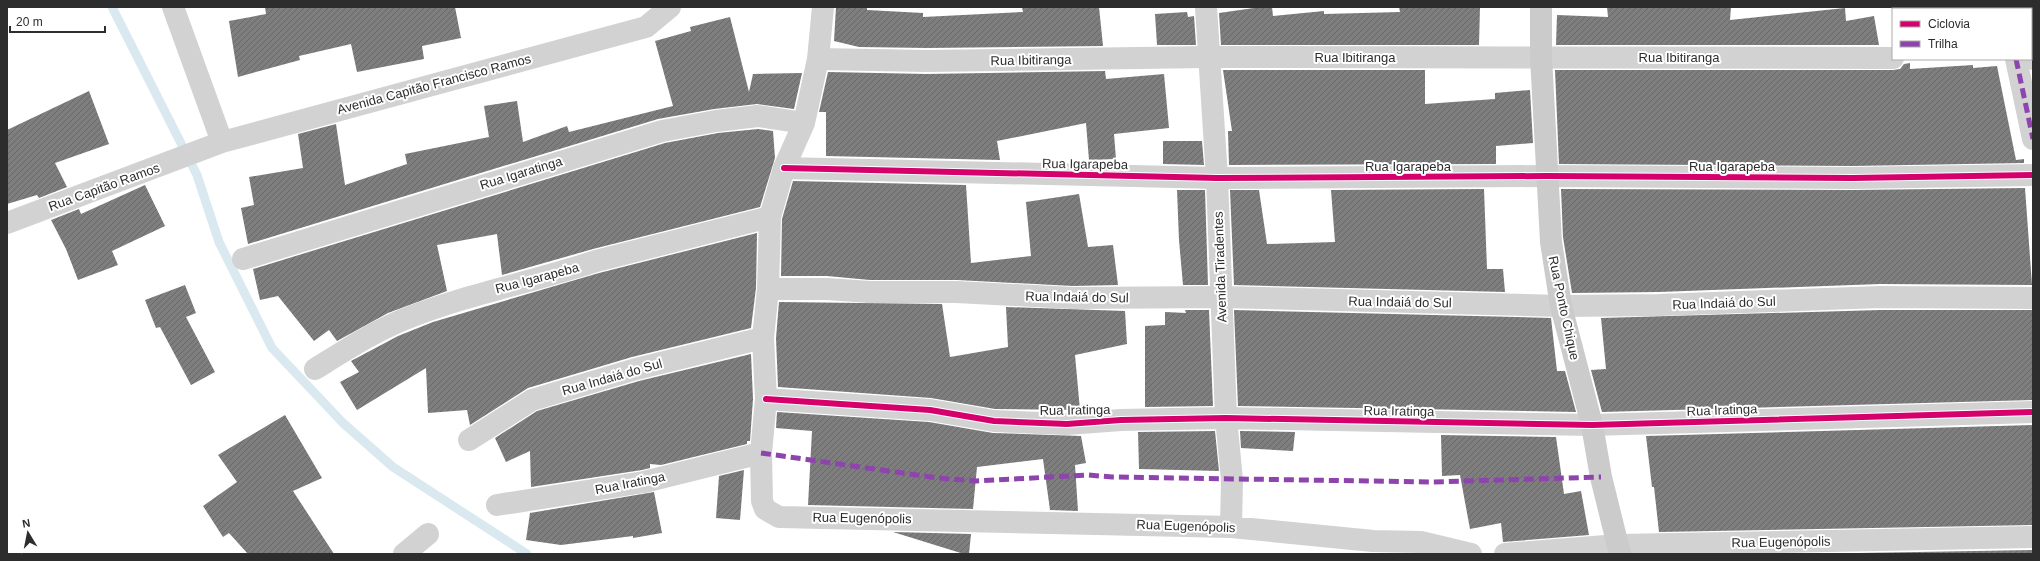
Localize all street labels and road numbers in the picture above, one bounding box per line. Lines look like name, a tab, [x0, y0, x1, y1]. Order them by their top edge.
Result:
street label: Rua Ibitiranga	[1315, 50, 1396, 65]
street label: Rua Ibitiranga	[1639, 50, 1720, 65]
street label: Avenida Capitão Francisco Ramos	[336, 51, 533, 117]
street label: Rua Ibitiranga	[990, 52, 1072, 68]
street label: Rua Igaratinga	[478, 153, 565, 193]
street label: Rua Igarapeba	[1042, 156, 1129, 172]
street label: Rua Igarapeba	[1365, 159, 1452, 174]
street label: Rua Igarapeba	[1689, 159, 1776, 174]
street label: Rua Capitão Ramos	[46, 160, 162, 214]
street label: Avenida Tiradentes	[1211, 211, 1229, 323]
street label: Rua Ponto Chique	[1546, 254, 1582, 362]
street label: Rua Igarapeba	[494, 259, 581, 296]
street label: Rua Indaiá do Sul	[1025, 289, 1129, 305]
street label: Rua Indaiá do Sul	[1348, 294, 1452, 310]
street label: Rua Indaiá do Sul	[1672, 294, 1776, 312]
street label: Rua Indaiá do Sul	[560, 356, 664, 398]
street label: Rua Iratinga	[1686, 401, 1758, 419]
street label: Rua Iratinga	[1039, 402, 1111, 418]
street label: Rua Iratinga	[1363, 403, 1435, 419]
street label: Rua Iratinga	[594, 469, 667, 497]
street label: Rua Eugenópolis	[812, 510, 912, 526]
street label: Rua Eugenópolis	[1136, 517, 1236, 535]
street label: Rua Eugenópolis	[1731, 534, 1831, 550]

